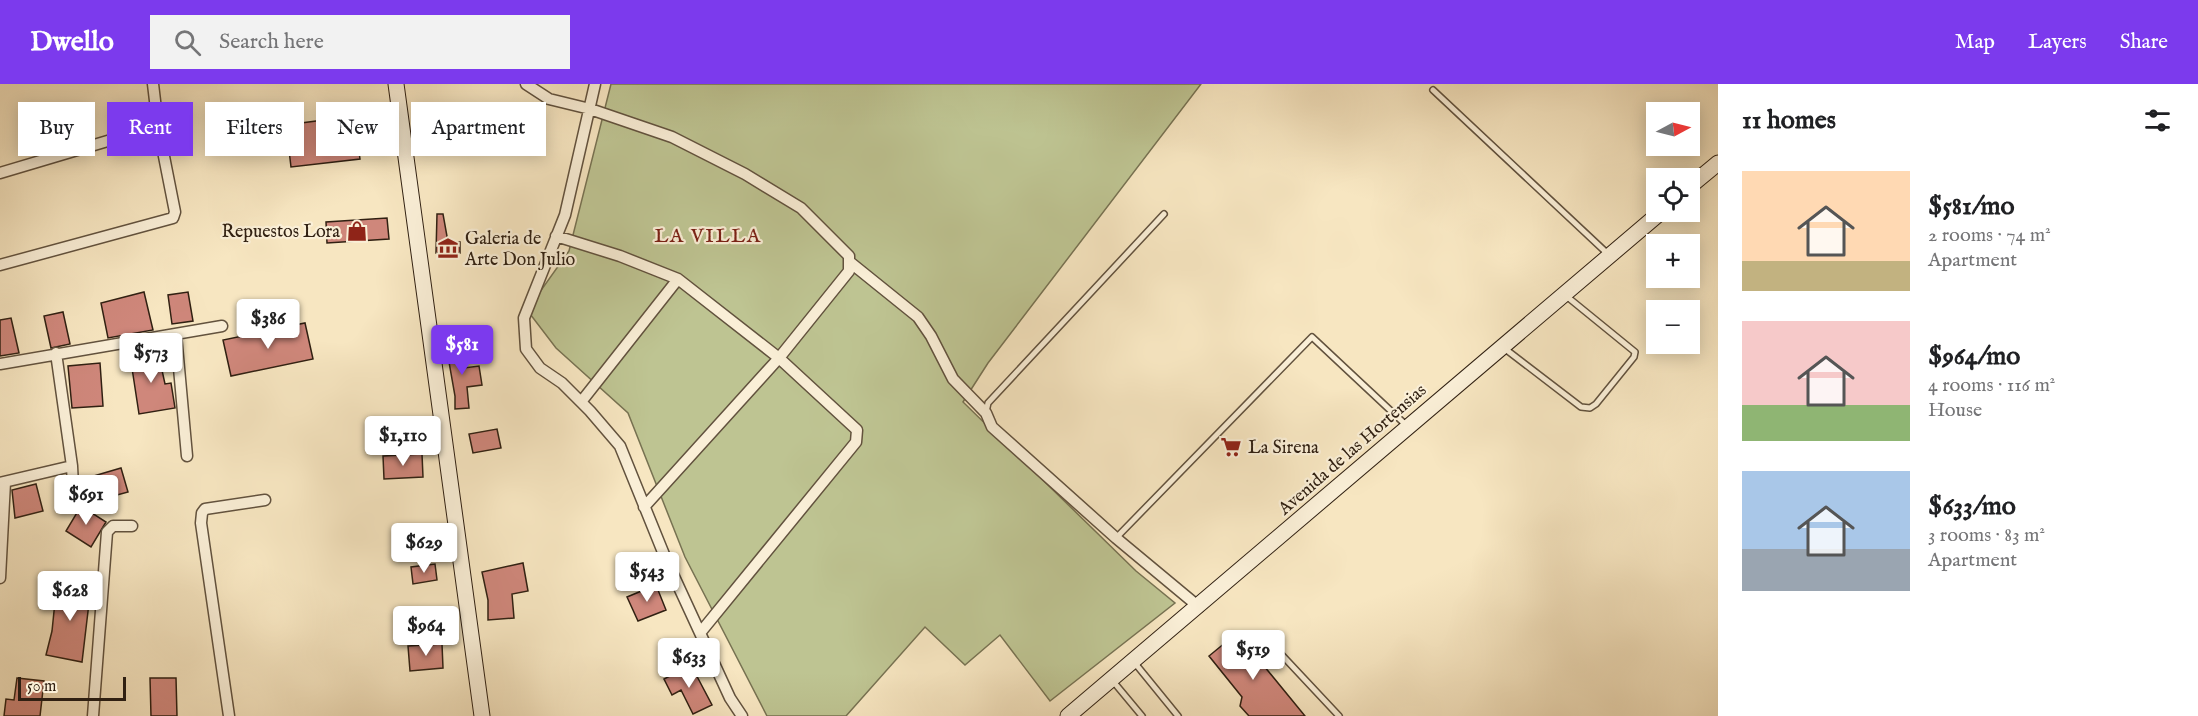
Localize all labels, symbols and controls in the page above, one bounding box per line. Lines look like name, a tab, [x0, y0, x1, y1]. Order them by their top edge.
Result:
search box	[150, 15, 570, 69]
text: Dwello	[30, 25, 114, 60]
icon: search	[171, 26, 204, 59]
text: Search here	[219, 28, 324, 56]
text: Map	[1955, 29, 1995, 56]
text: Layers	[2028, 29, 2087, 56]
text: Share	[2120, 29, 2168, 56]
chip: Buy	[18, 102, 95, 156]
chip: Rent	[107, 102, 193, 156]
chip: Filters	[205, 102, 304, 156]
chip: New	[316, 102, 399, 156]
chip: Apartment	[411, 102, 546, 156]
north arrow	[1646, 102, 1700, 156]
map controls	[1646, 102, 1700, 354]
text: 11 homes	[1742, 104, 1836, 137]
icon: filters	[2141, 104, 2174, 137]
button: locate	[1646, 168, 1700, 222]
text: $581/mo	[1928, 190, 2015, 223]
icon: home	[1790, 195, 1862, 267]
shop icon: Repuestos Lora	[345, 219, 369, 243]
place label: Repuestos Lora	[221, 221, 340, 244]
text: 2 rooms · 74 m²	[1928, 223, 2051, 248]
district label: LA VILLA	[654, 224, 762, 249]
place label: Galeria de Arte Don Julio	[464, 228, 576, 272]
button: +	[1646, 234, 1700, 288]
museum icon: Galeria de Arte Don Julio	[436, 236, 460, 260]
text: Apartment	[1928, 248, 2017, 273]
pin: $386	[232, 299, 304, 350]
button: −	[1646, 300, 1700, 354]
text: $386	[251, 306, 285, 331]
pin: $581	[426, 325, 498, 376]
text: $581	[445, 332, 479, 357]
pin: $573	[115, 333, 187, 384]
text: $573	[133, 340, 169, 365]
text: $964/mo	[1928, 340, 2020, 373]
icon: home	[1790, 345, 1862, 417]
text: 4 rooms · 116 m²	[1928, 373, 2055, 398]
street label: Avenida de las Hortensias	[1273, 379, 1432, 521]
text: House	[1928, 398, 1982, 423]
pin: $1,110	[354, 416, 452, 467]
text: $1,110	[379, 423, 427, 448]
supermarket icon: La Sirena	[1219, 435, 1243, 459]
place label: La Sirena	[1248, 437, 1319, 460]
pin: $691	[50, 475, 122, 526]
text: $691	[68, 482, 104, 507]
text: $633/mo	[1928, 490, 2016, 523]
icon: home	[1790, 495, 1862, 567]
pin: $629	[388, 523, 460, 574]
text: 3 rooms · 83 m²	[1928, 523, 2045, 548]
text: $629	[405, 530, 443, 555]
text: Apartment	[1928, 548, 2017, 573]
pin: $543	[611, 552, 683, 603]
text: $543	[629, 559, 665, 584]
pin: $628	[34, 571, 106, 622]
text: $628	[52, 578, 88, 603]
pin: $964	[390, 606, 462, 657]
text: $964	[407, 613, 445, 638]
pin: $519	[1217, 630, 1289, 681]
text: $519	[1236, 637, 1270, 662]
pin: $633	[653, 638, 725, 689]
text: $633	[672, 645, 706, 670]
scale bar	[18, 674, 126, 702]
text: 50 m	[27, 677, 56, 697]

